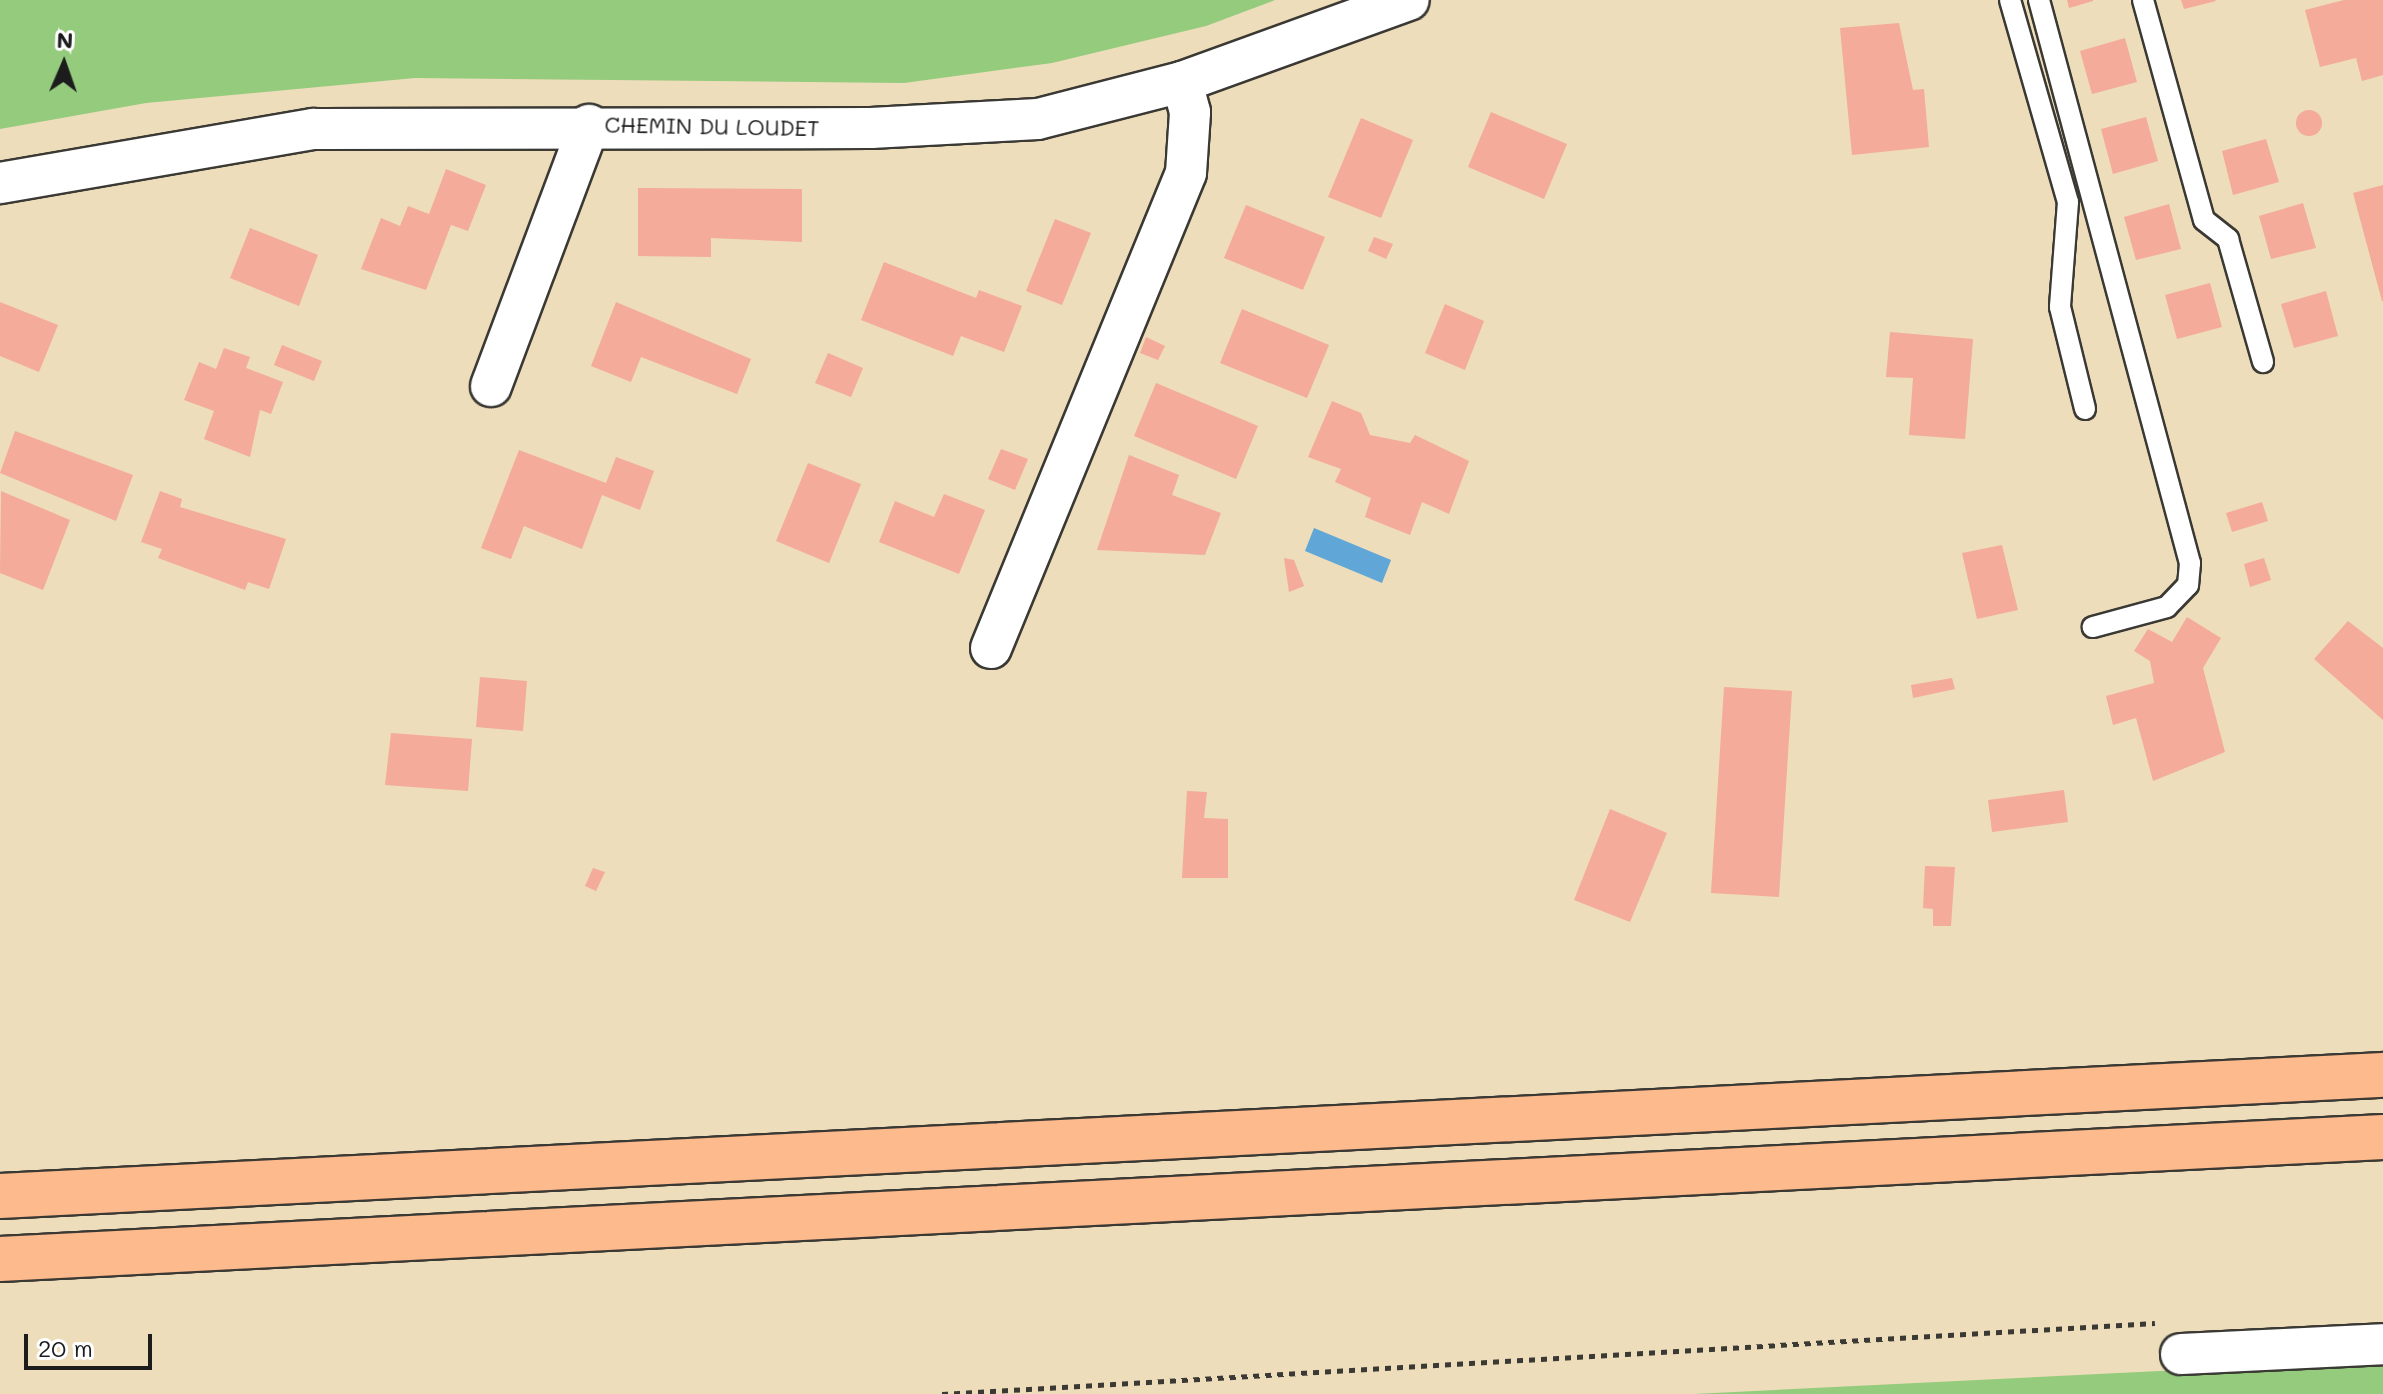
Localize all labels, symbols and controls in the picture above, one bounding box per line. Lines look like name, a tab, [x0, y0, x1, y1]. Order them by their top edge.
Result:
north arrow	[24, 24, 104, 104]
text: N	[56, 25, 74, 54]
street label: CHEMIN DU LOUDET	[604, 111, 820, 141]
scale bar	[28, 1318, 156, 1368]
text: 20 m	[38, 1332, 93, 1363]

